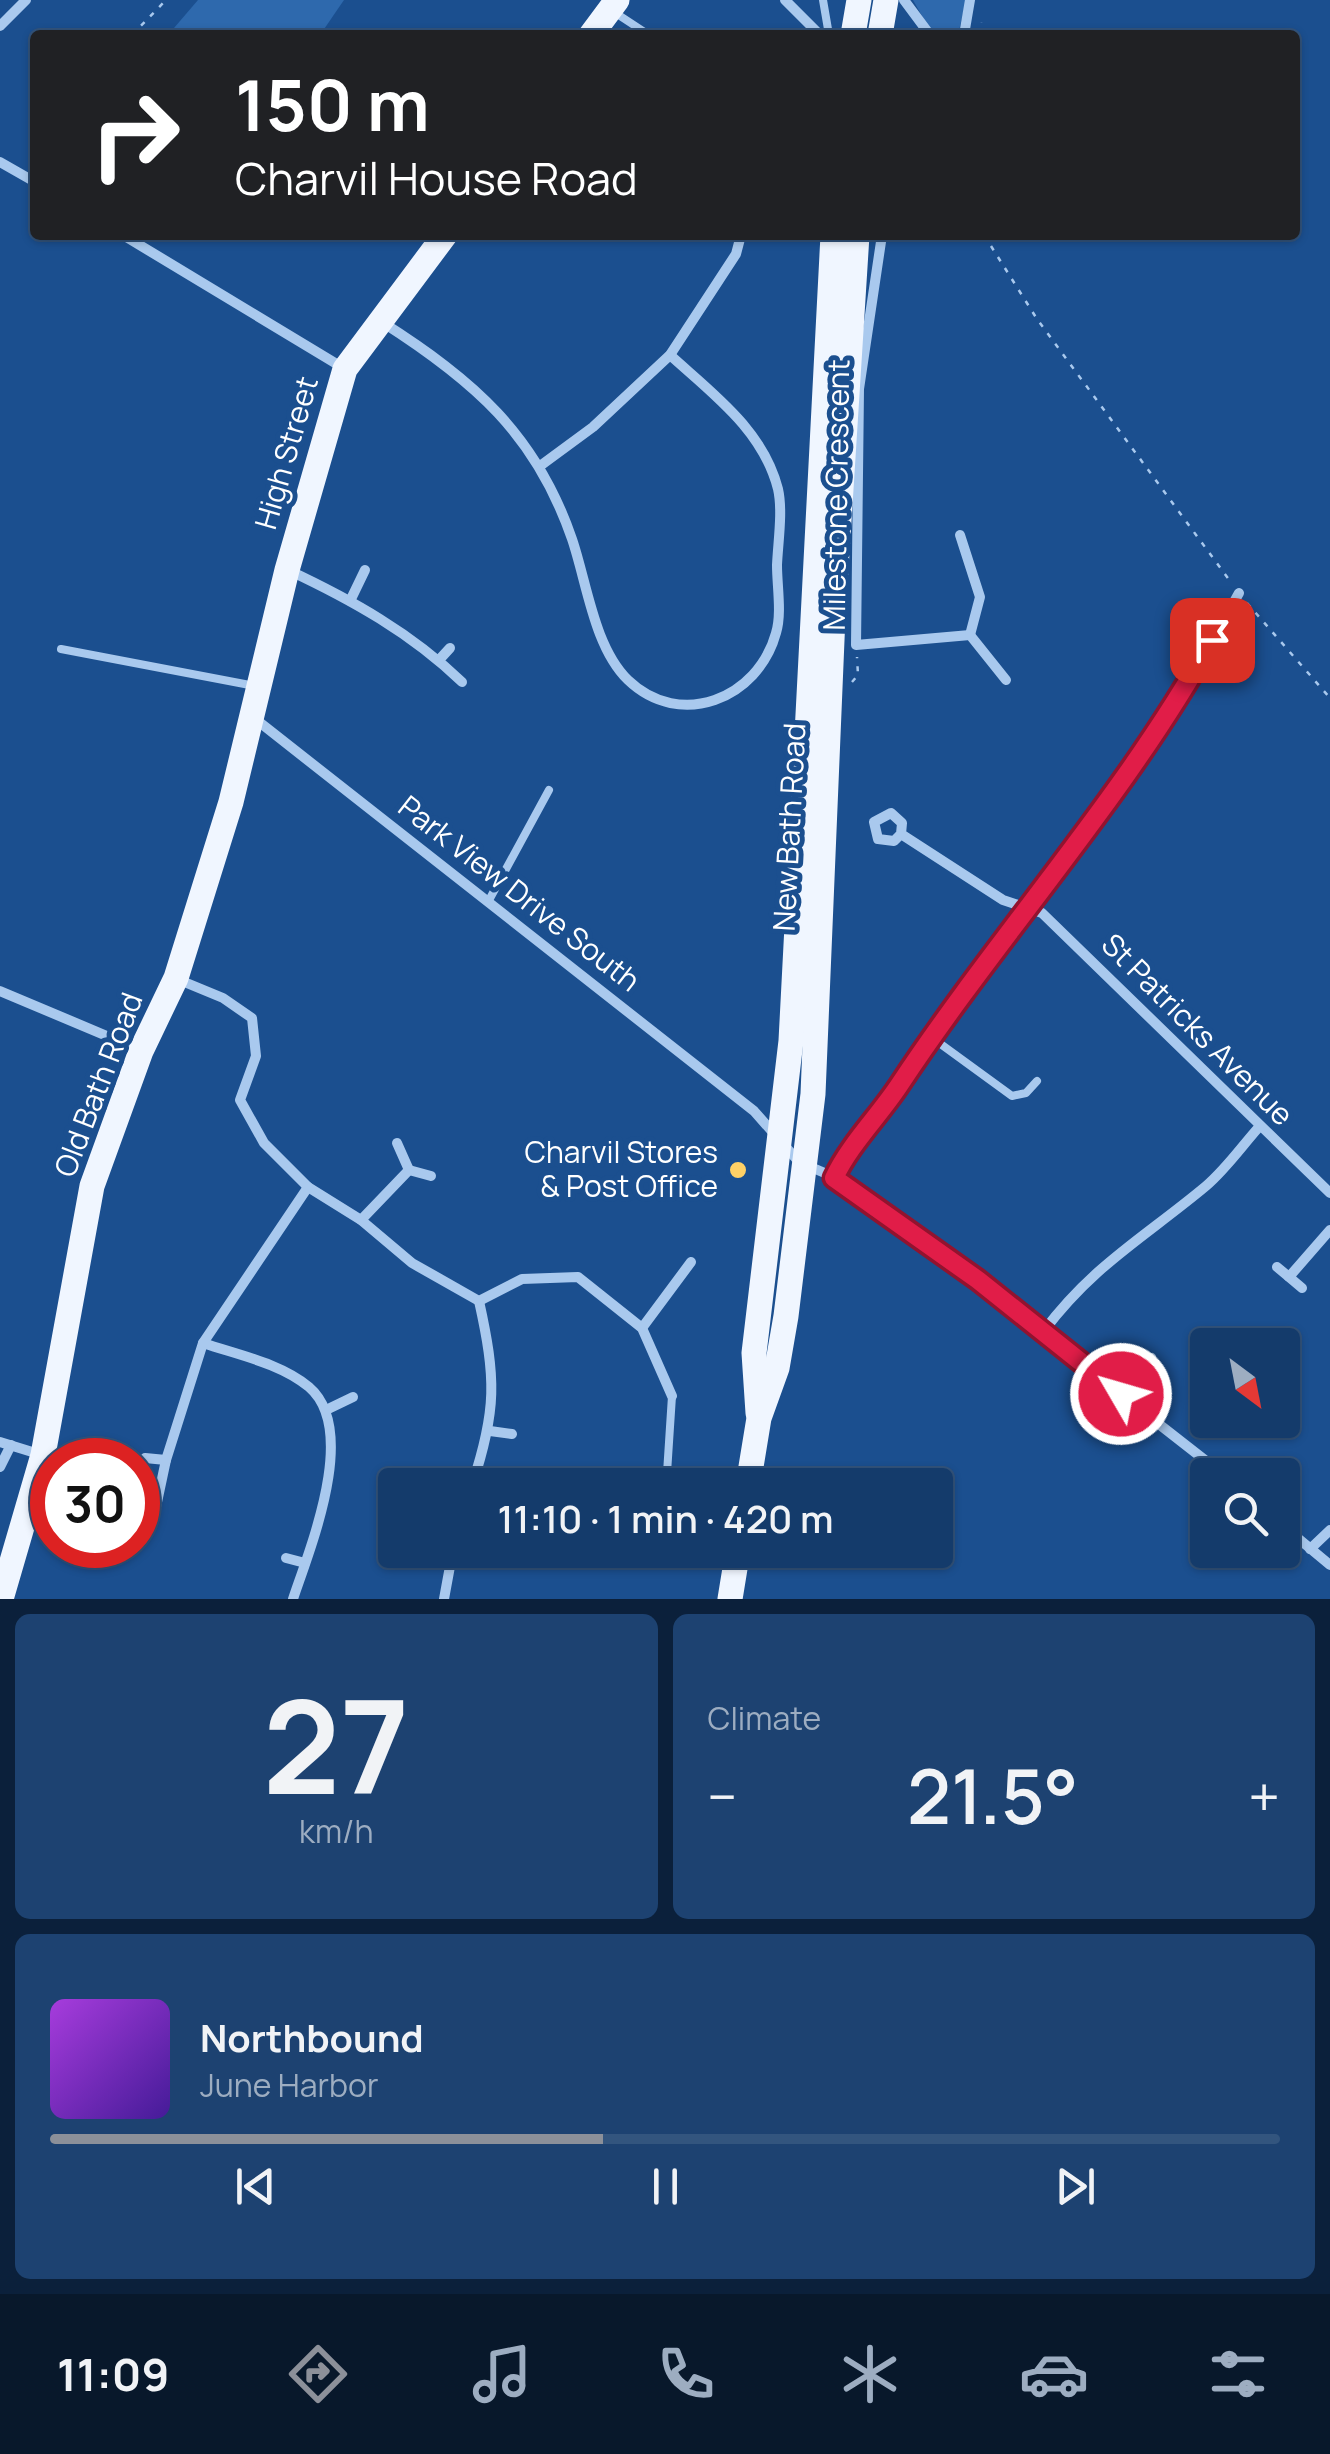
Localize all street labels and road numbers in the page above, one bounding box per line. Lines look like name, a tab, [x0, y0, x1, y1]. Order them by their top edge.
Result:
street label: Milestone Crescent	[813, 359, 858, 631]
street label: High Street	[244, 371, 327, 534]
street label: New Bath Road	[763, 722, 814, 932]
street label: Park View Drive South	[391, 785, 649, 1000]
street label: St Patricks Avenue	[1093, 924, 1303, 1134]
street label: Old Bath Road	[44, 986, 152, 1183]

